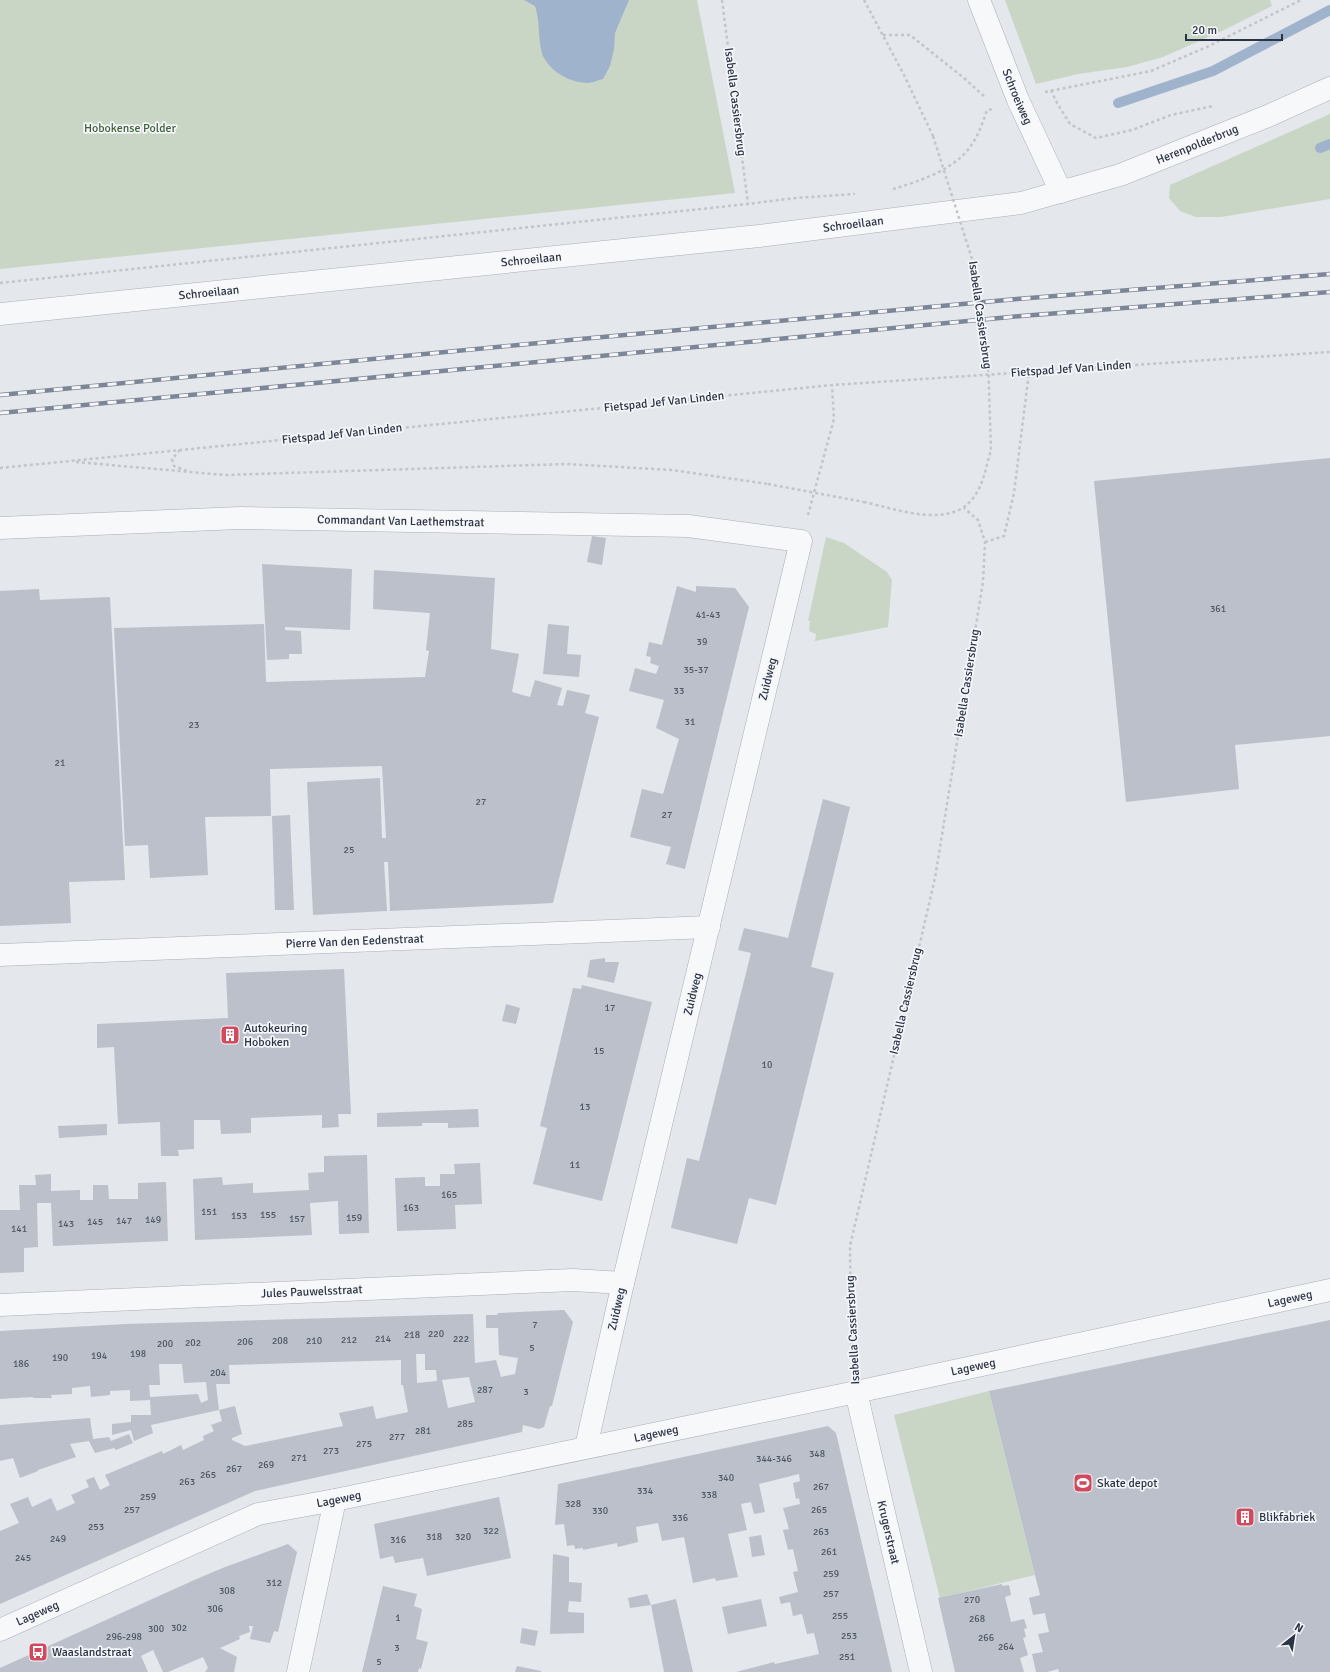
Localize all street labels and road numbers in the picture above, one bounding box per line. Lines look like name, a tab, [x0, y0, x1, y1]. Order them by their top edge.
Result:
street label: Isabella Cassiersbrug	[721, 47, 749, 157]
street label: Schroeiweg	[999, 67, 1036, 127]
street label: Herenpolderbrug	[1154, 121, 1241, 167]
street label: Schroeilaan	[822, 213, 884, 235]
street label: Schroeilaan	[500, 249, 562, 270]
street label: Isabella Cassiersbrug	[965, 260, 995, 370]
street label: Schroeilaan	[178, 282, 240, 303]
street label: Fietspad Jef Van Linden	[1010, 357, 1132, 381]
street label: Fietspad Jef Van Linden	[603, 388, 725, 416]
street label: Fietspad Jef Van Linden	[281, 420, 403, 448]
street label: Commandant Van Laethemstraat	[317, 512, 485, 530]
street label: Isabella Cassiersbrug	[951, 628, 983, 738]
street label: Zuidweg	[755, 656, 781, 702]
street label: Pierre Van den Eedenstraat	[285, 931, 424, 951]
street label: Isabella Cassiersbrug	[886, 946, 926, 1056]
street label: Zuidweg	[680, 971, 706, 1017]
street label: Isabella Cassiersbrug	[843, 1275, 863, 1385]
street label: Jules Pauwelsstraat	[260, 1282, 363, 1301]
street label: Zuidweg	[605, 1286, 629, 1332]
street label: Lageweg	[1266, 1287, 1314, 1311]
street label: Lageweg	[949, 1355, 997, 1379]
street label: Lageweg	[632, 1422, 680, 1445]
street label: Lageweg	[315, 1487, 362, 1511]
street label: Krugerstraat	[874, 1499, 903, 1566]
street label: Lageweg	[14, 1597, 61, 1629]

